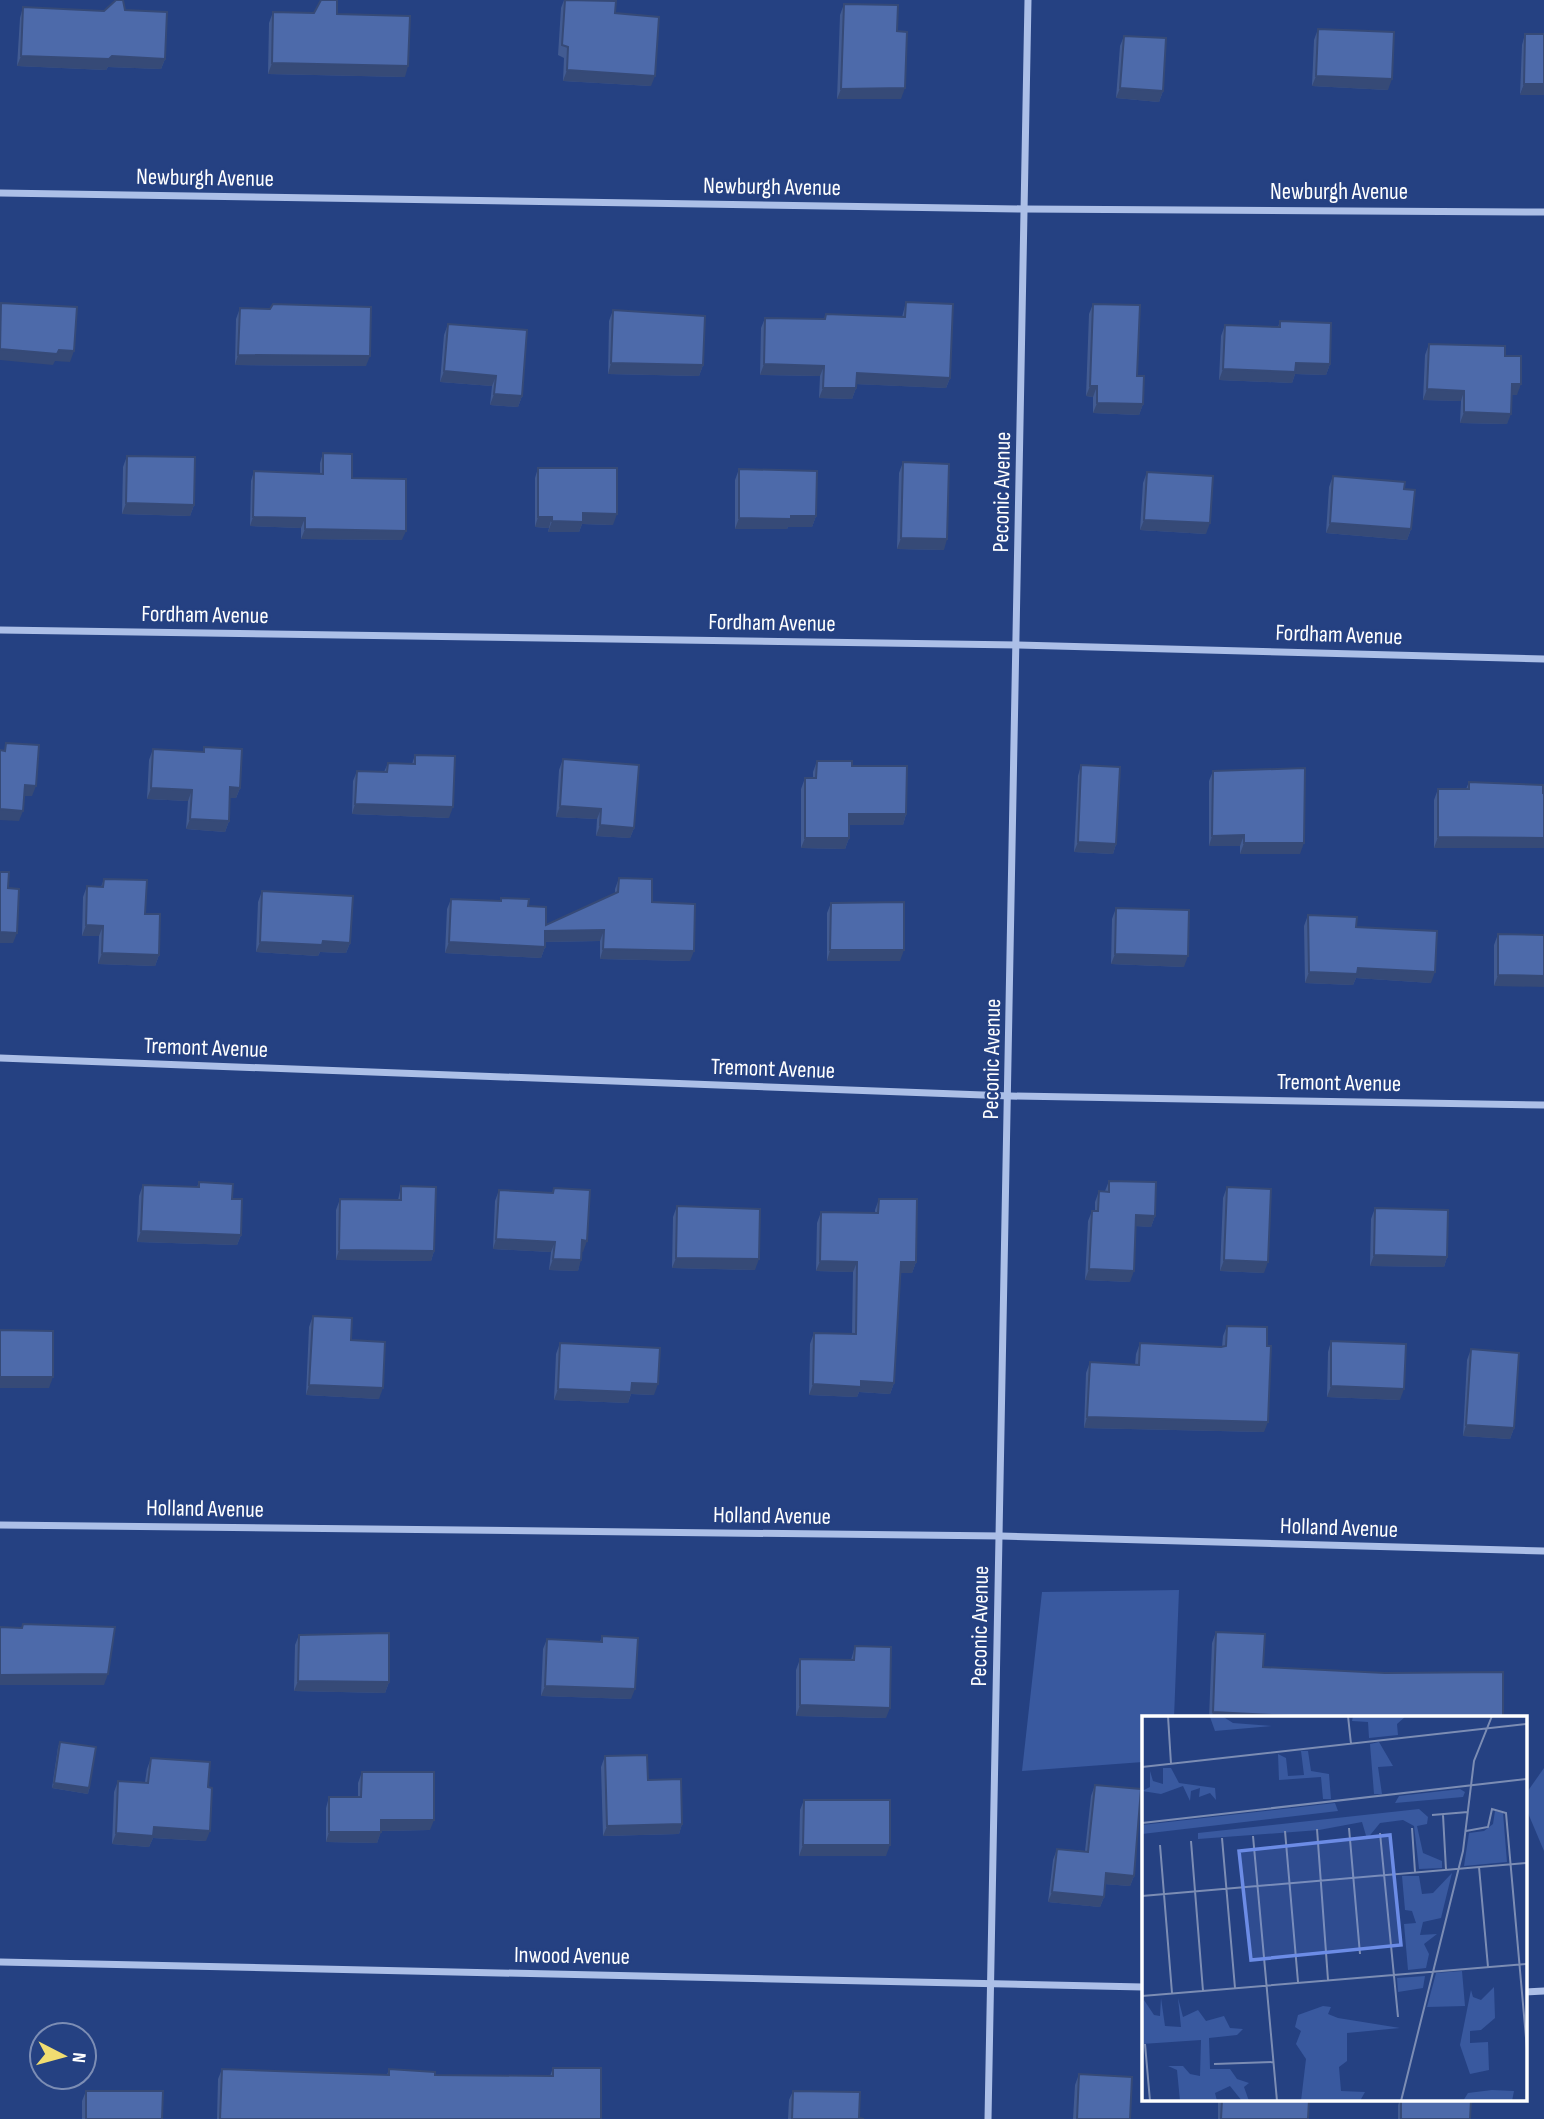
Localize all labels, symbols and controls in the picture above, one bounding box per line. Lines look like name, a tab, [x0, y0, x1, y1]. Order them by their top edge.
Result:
street label: Newburgh Avenue	[136, 163, 274, 193]
street label: Newburgh Avenue	[703, 172, 841, 202]
street label: Newburgh Avenue	[1270, 178, 1408, 206]
street label: Peconic Avenue	[987, 431, 1017, 553]
street label: Fordham Avenue	[141, 600, 269, 630]
street label: Fordham Avenue	[708, 608, 836, 638]
street label: Fordham Avenue	[1275, 619, 1403, 651]
street label: Peconic Avenue	[977, 998, 1007, 1120]
street label: Tremont Avenue	[143, 1032, 269, 1064]
street label: Tremont Avenue	[710, 1053, 836, 1085]
street label: Tremont Avenue	[1277, 1068, 1401, 1098]
street label: Holland Avenue	[146, 1494, 264, 1524]
street label: Holland Avenue	[713, 1501, 831, 1531]
street label: Holland Avenue	[1280, 1512, 1398, 1544]
street label: Peconic Avenue	[965, 1565, 995, 1687]
inset map	[1142, 1716, 1526, 2102]
street label: Inwood Avenue	[514, 1941, 630, 1971]
north arrow	[28, 2021, 98, 2091]
text: N	[66, 2051, 90, 2064]

